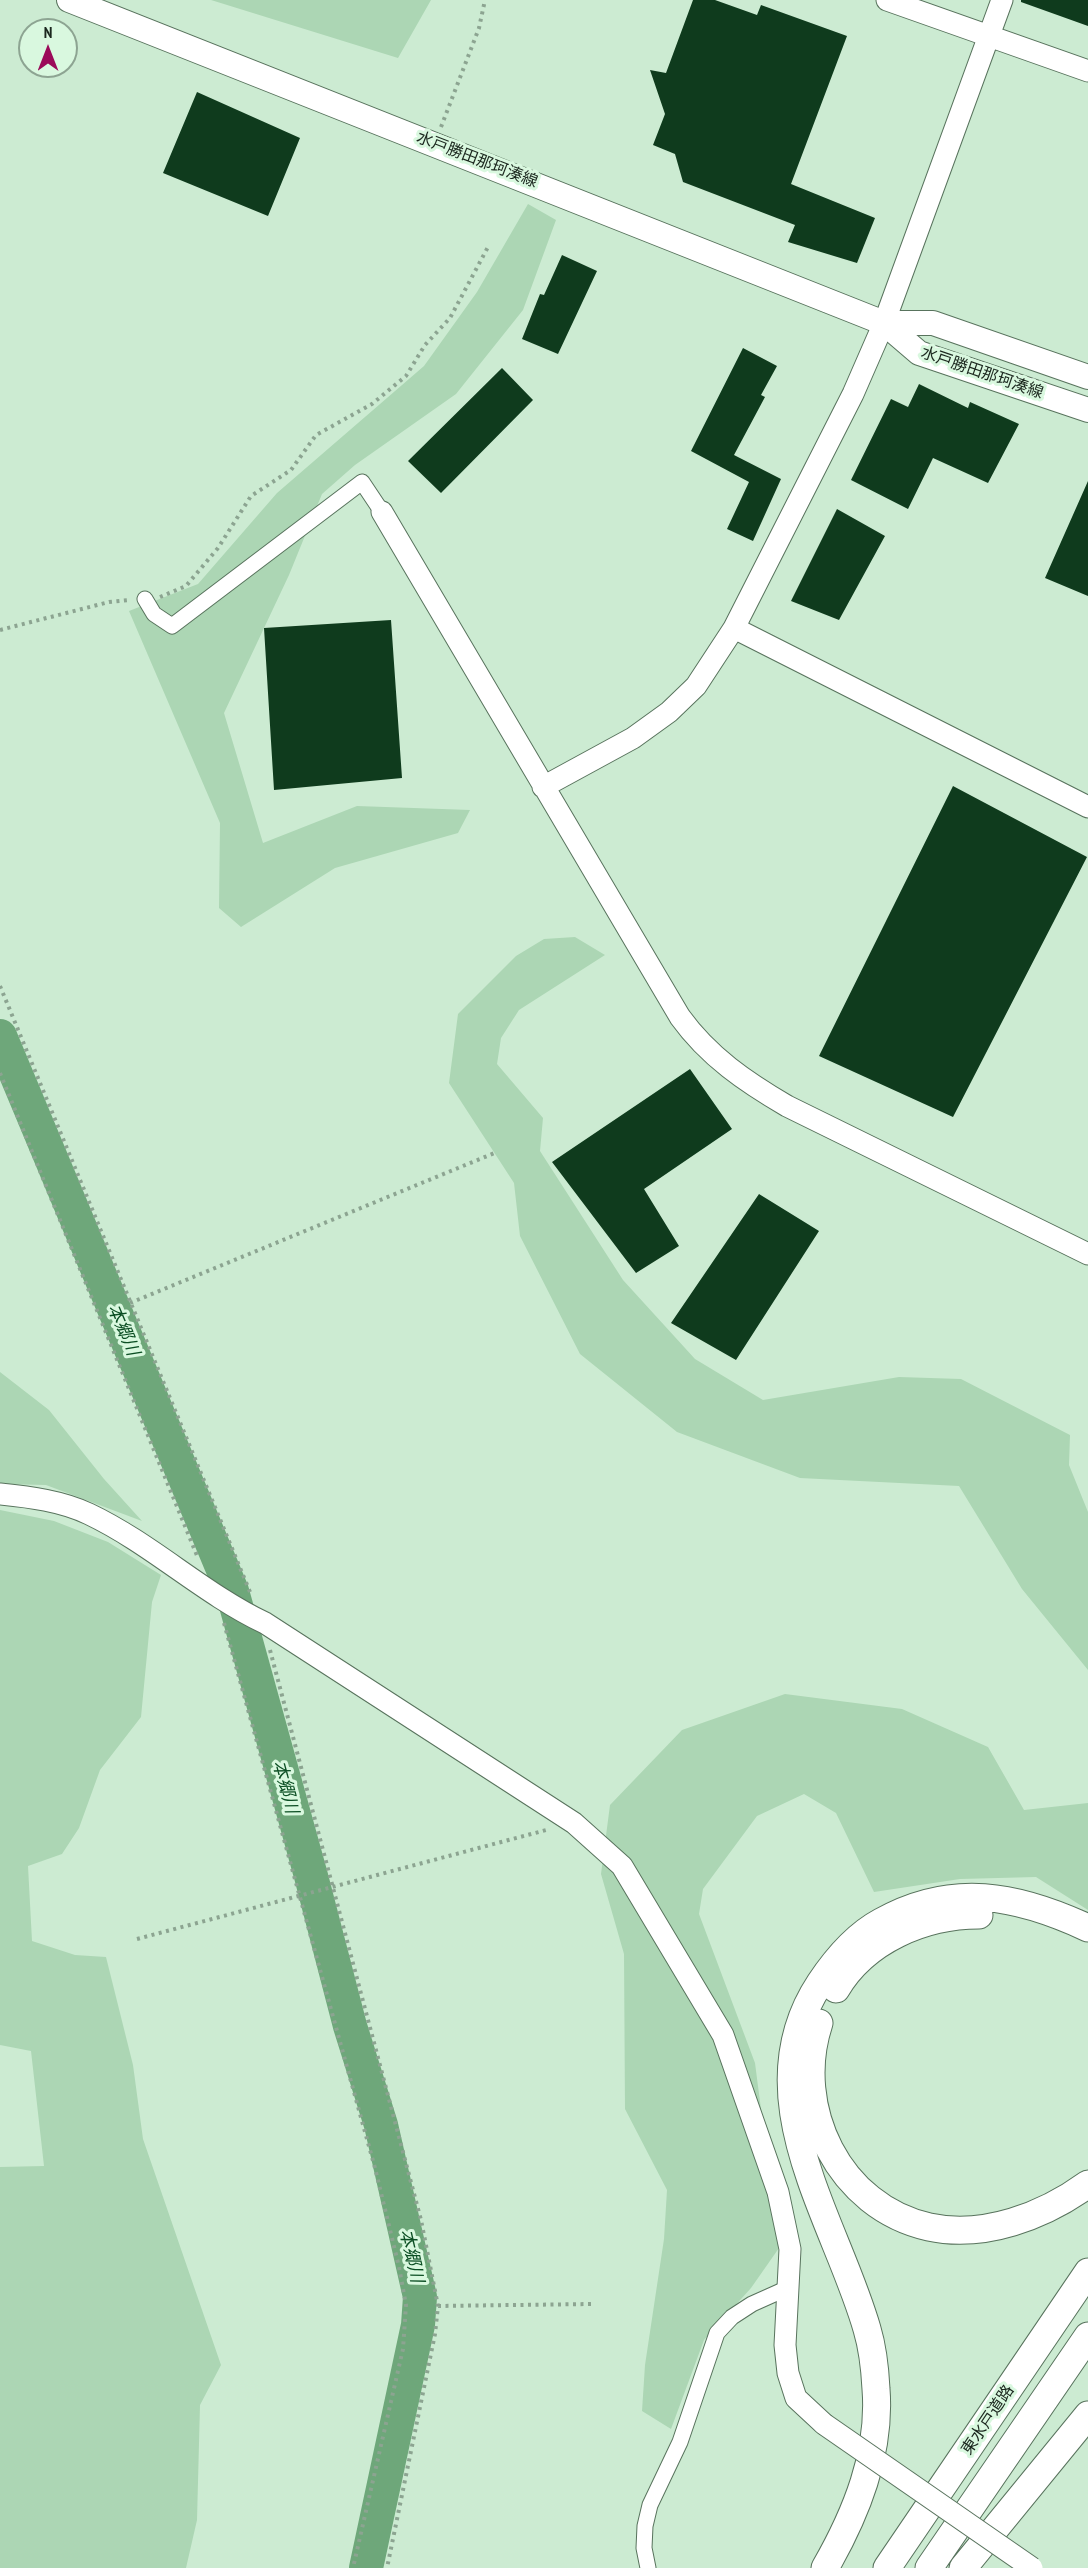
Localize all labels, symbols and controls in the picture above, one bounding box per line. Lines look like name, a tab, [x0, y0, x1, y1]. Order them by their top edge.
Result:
north arrow	[18, 18, 78, 78]
text: N	[44, 22, 52, 42]
street label: 水戸勝田那珂湊線	[414, 128, 540, 192]
street label: 水戸勝田那珂湊線	[918, 343, 1046, 403]
water label: 本郷川	[103, 1301, 143, 1359]
water label: 本郷川	[268, 1758, 302, 1816]
water label: 本郷川	[394, 2227, 428, 2285]
street label: 東水戸道路	[958, 2381, 1018, 2459]

